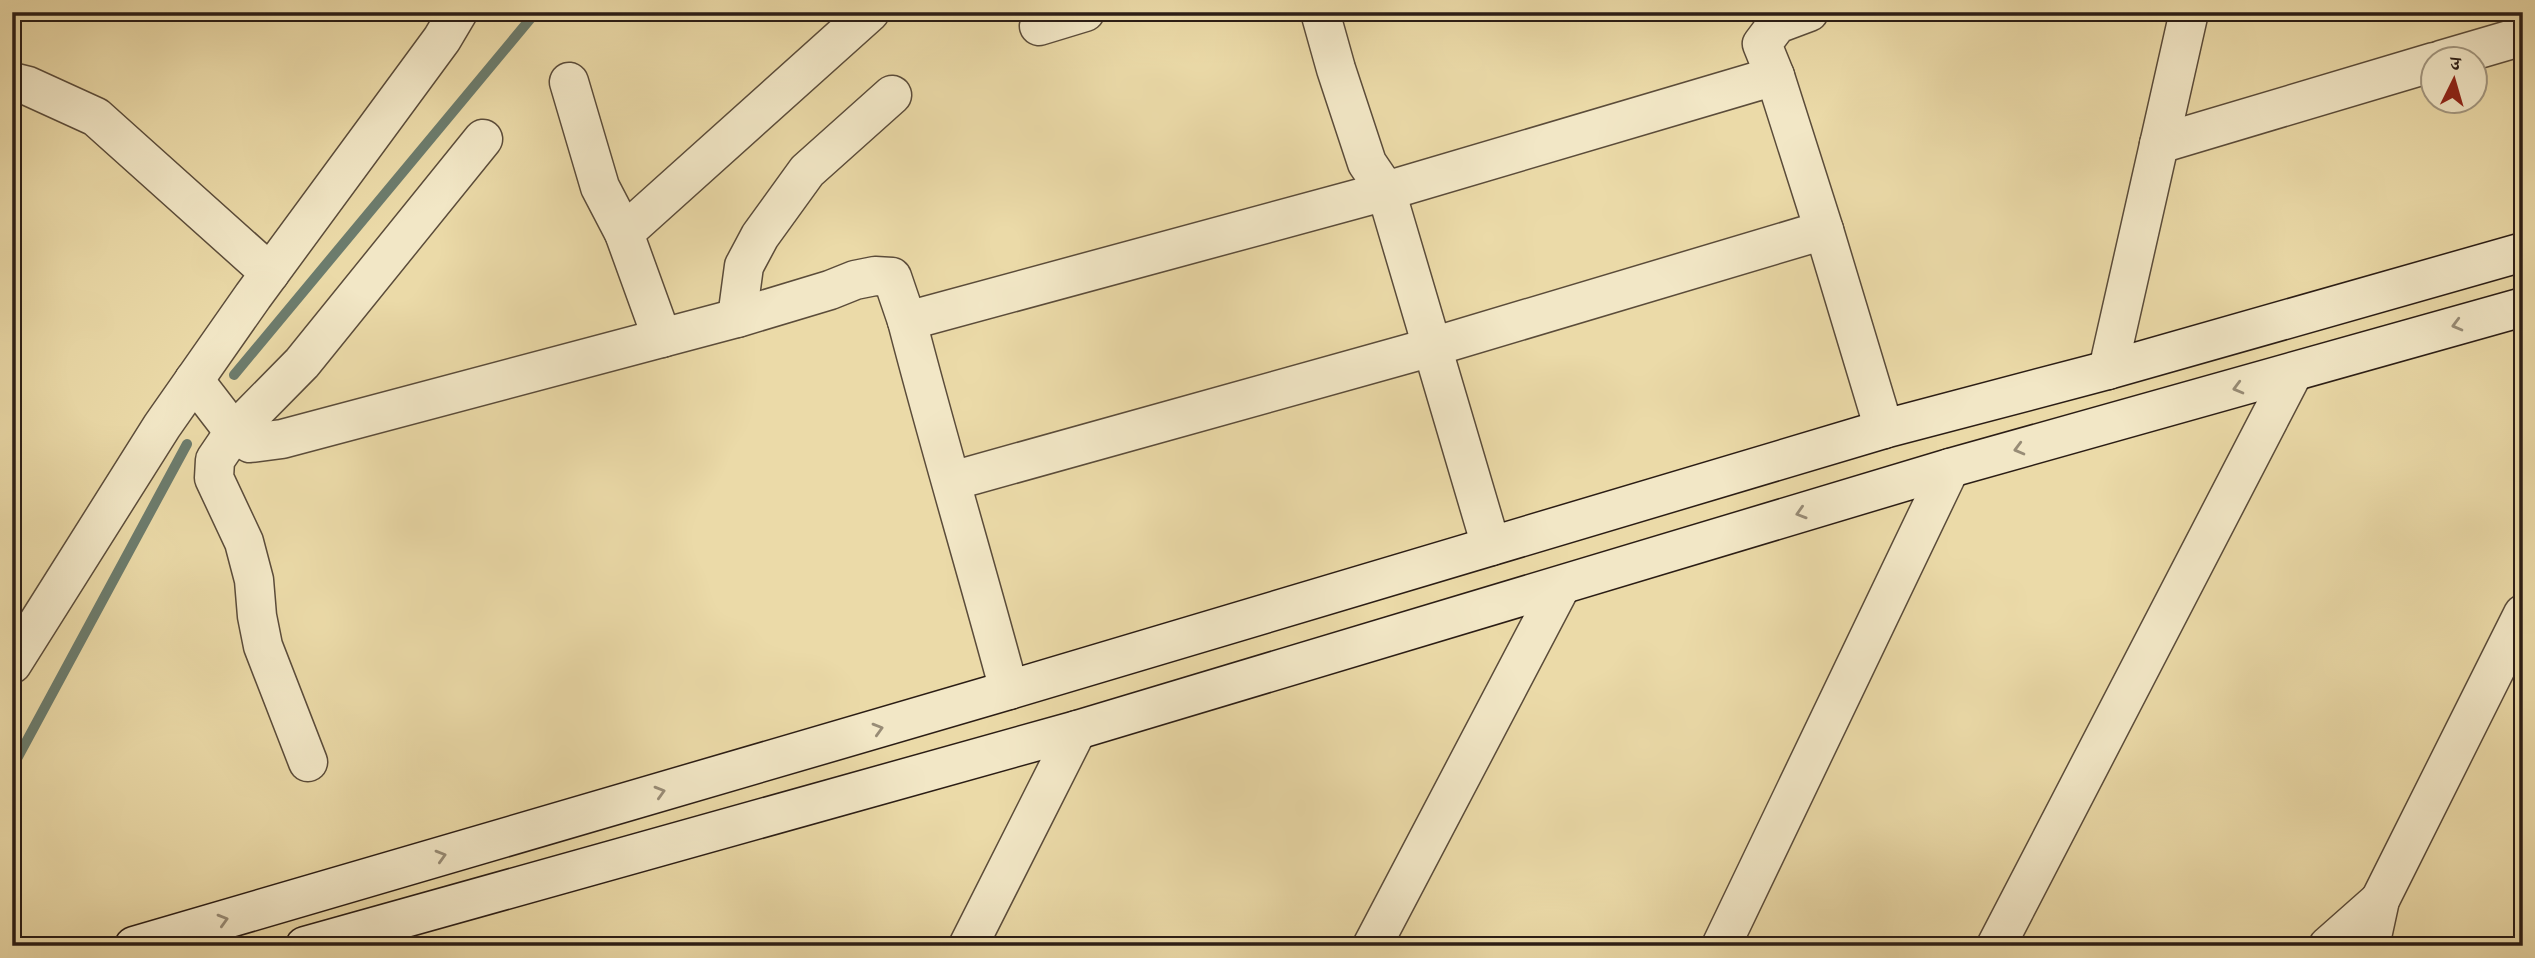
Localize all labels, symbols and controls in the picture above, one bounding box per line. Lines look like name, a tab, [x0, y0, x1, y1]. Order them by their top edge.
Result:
north arrow	[2420, 46, 2490, 116]
text: उ	[2447, 49, 2463, 78]
one-way arrow	[2451, 317, 2463, 332]
one-way arrow	[2233, 380, 2245, 395]
one-way arrow	[2013, 441, 2025, 455]
one-way arrow	[1795, 505, 1807, 520]
one-way arrow	[872, 722, 884, 737]
one-way arrow	[654, 786, 666, 801]
one-way arrow	[435, 850, 447, 865]
one-way arrow	[217, 913, 229, 928]

